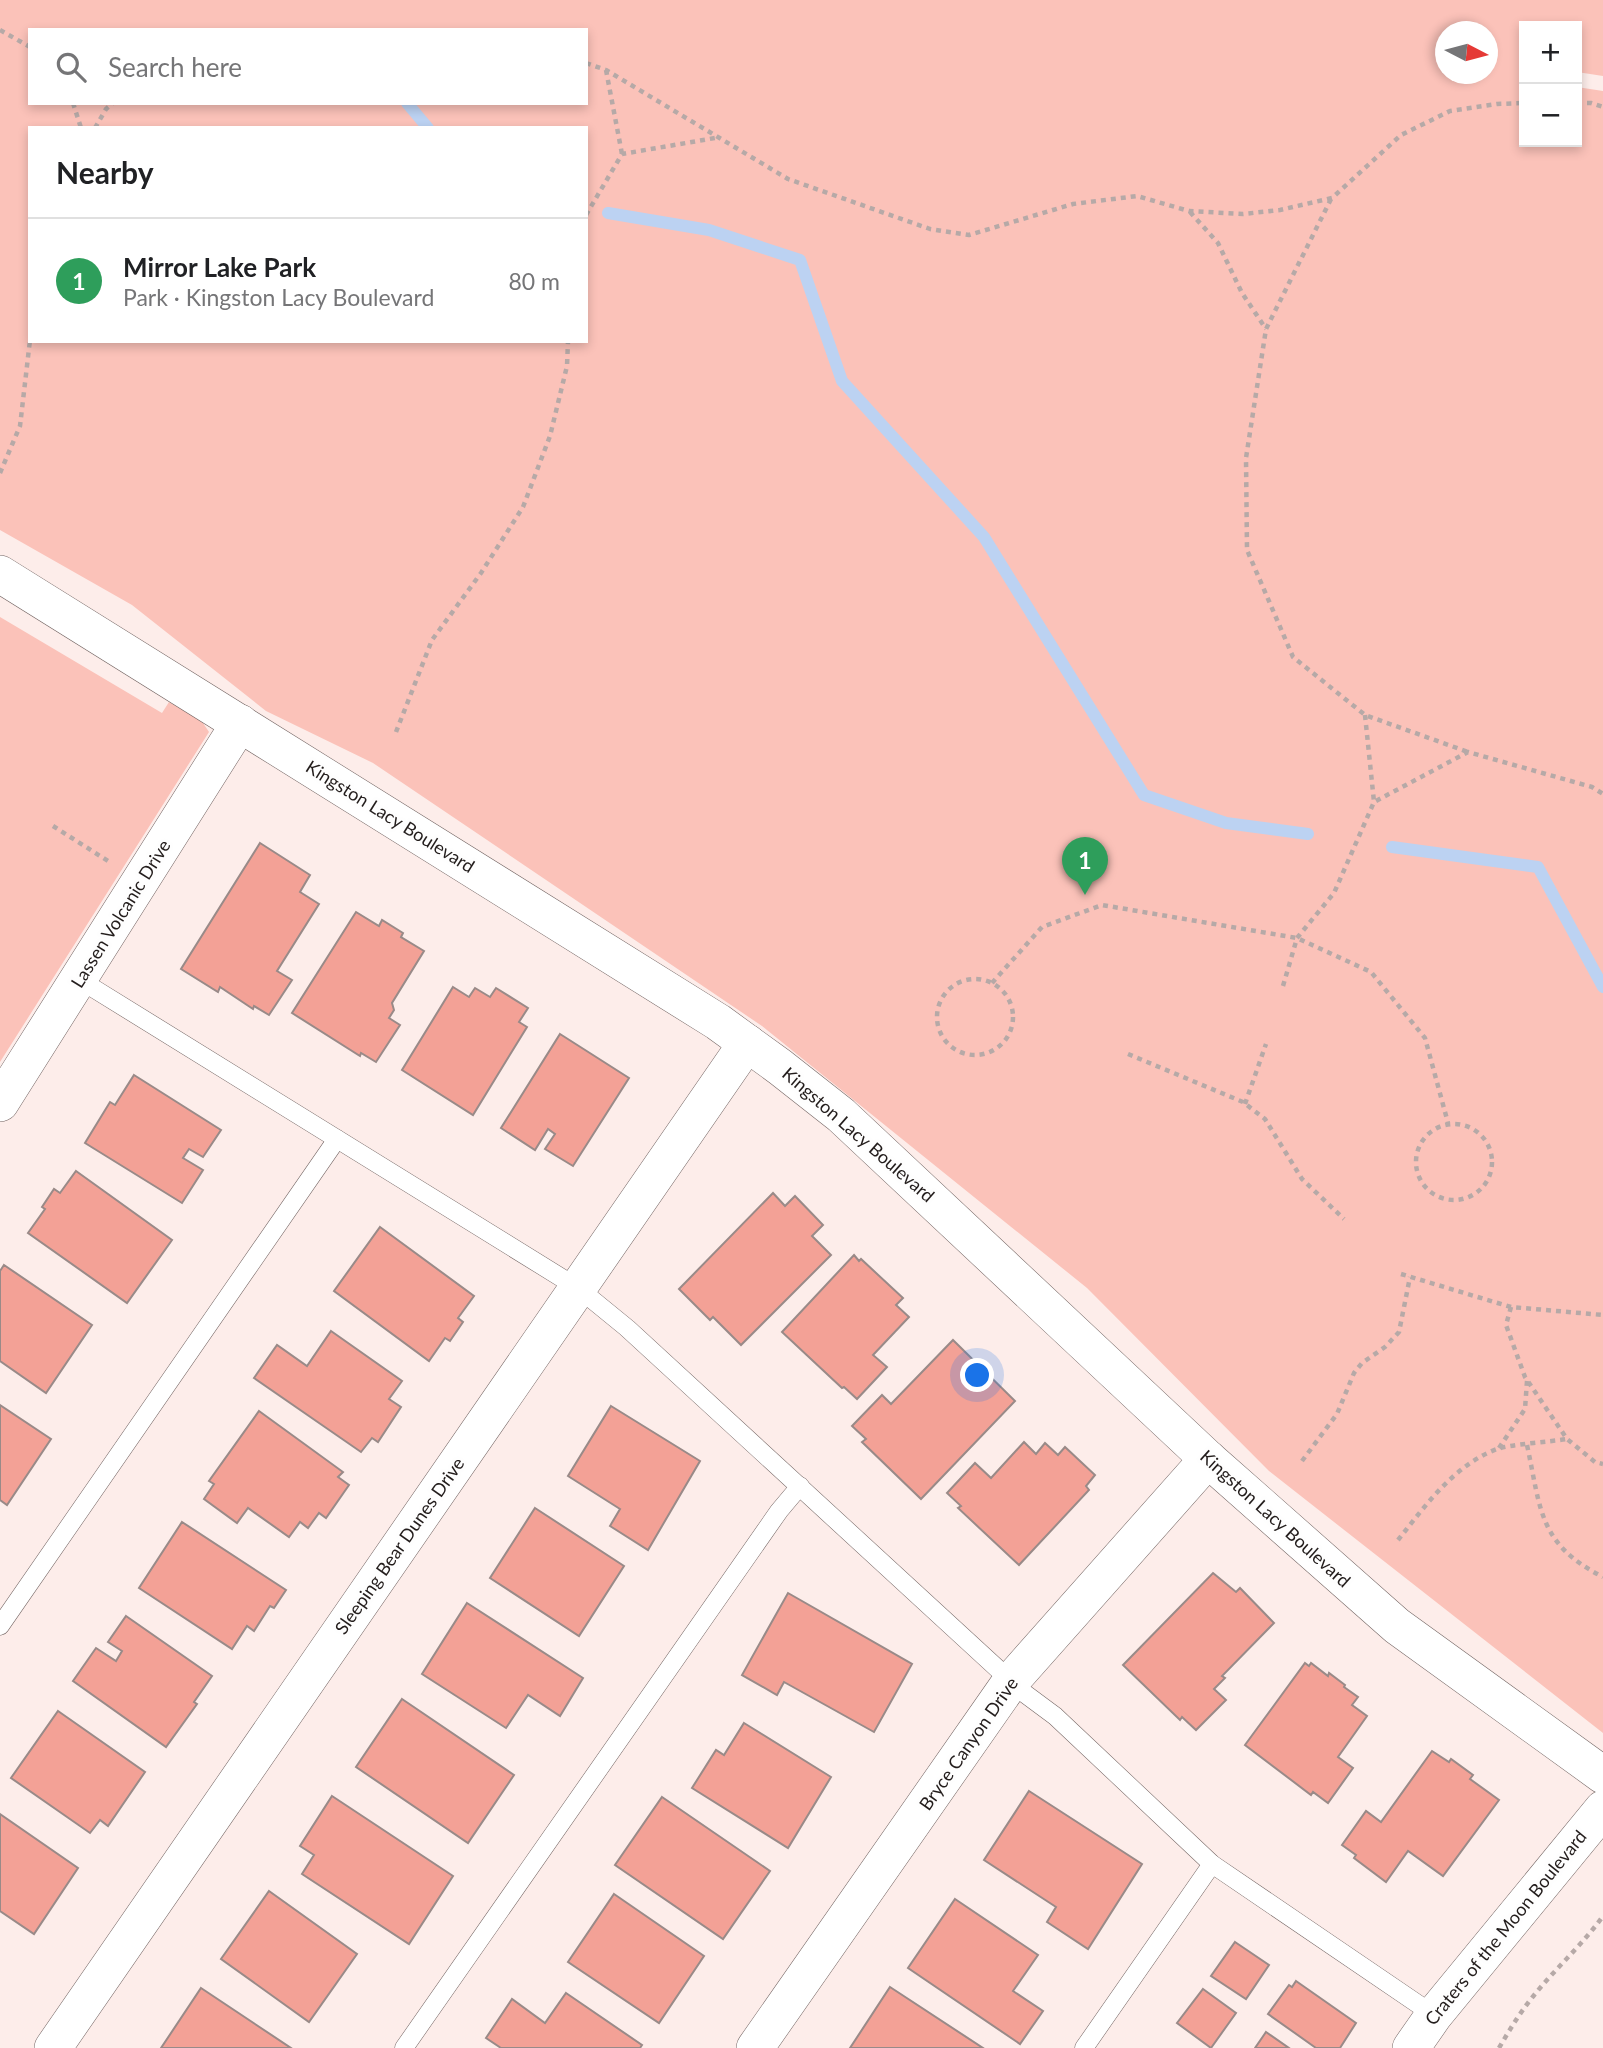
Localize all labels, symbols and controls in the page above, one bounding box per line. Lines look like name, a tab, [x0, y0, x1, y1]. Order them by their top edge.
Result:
north arrow	[1435, 21, 1498, 84]
map controls	[1519, 21, 1582, 147]
button: +	[1519, 21, 1582, 84]
search box	[28, 28, 588, 105]
icon: search	[52, 48, 90, 86]
text: Search here	[108, 51, 242, 83]
button: −	[1519, 84, 1582, 147]
text: Nearby	[56, 154, 154, 190]
text: Mirror Lake Park	[123, 251, 316, 283]
text: 1	[72, 267, 86, 295]
text: 80 m	[509, 267, 560, 295]
text: Park · Kingston Lacy Boulevard	[123, 283, 434, 311]
street label: Kingston Lacy Boulevard	[302, 755, 479, 877]
street label: Lassen Volcanic Drive	[66, 835, 175, 992]
pin: 1	[1062, 837, 1108, 895]
street label: Kingston Lacy Boulevard	[778, 1062, 939, 1206]
your location	[960, 1358, 994, 1392]
street label: Kingston Lacy Boulevard	[1196, 1445, 1355, 1592]
street label: Sleeping Bear Dunes Drive	[330, 1453, 469, 1638]
street label: Bryce Canyon Drive	[914, 1673, 1022, 1814]
street label: Craters of the Moon Boulevard	[1420, 1826, 1591, 2029]

